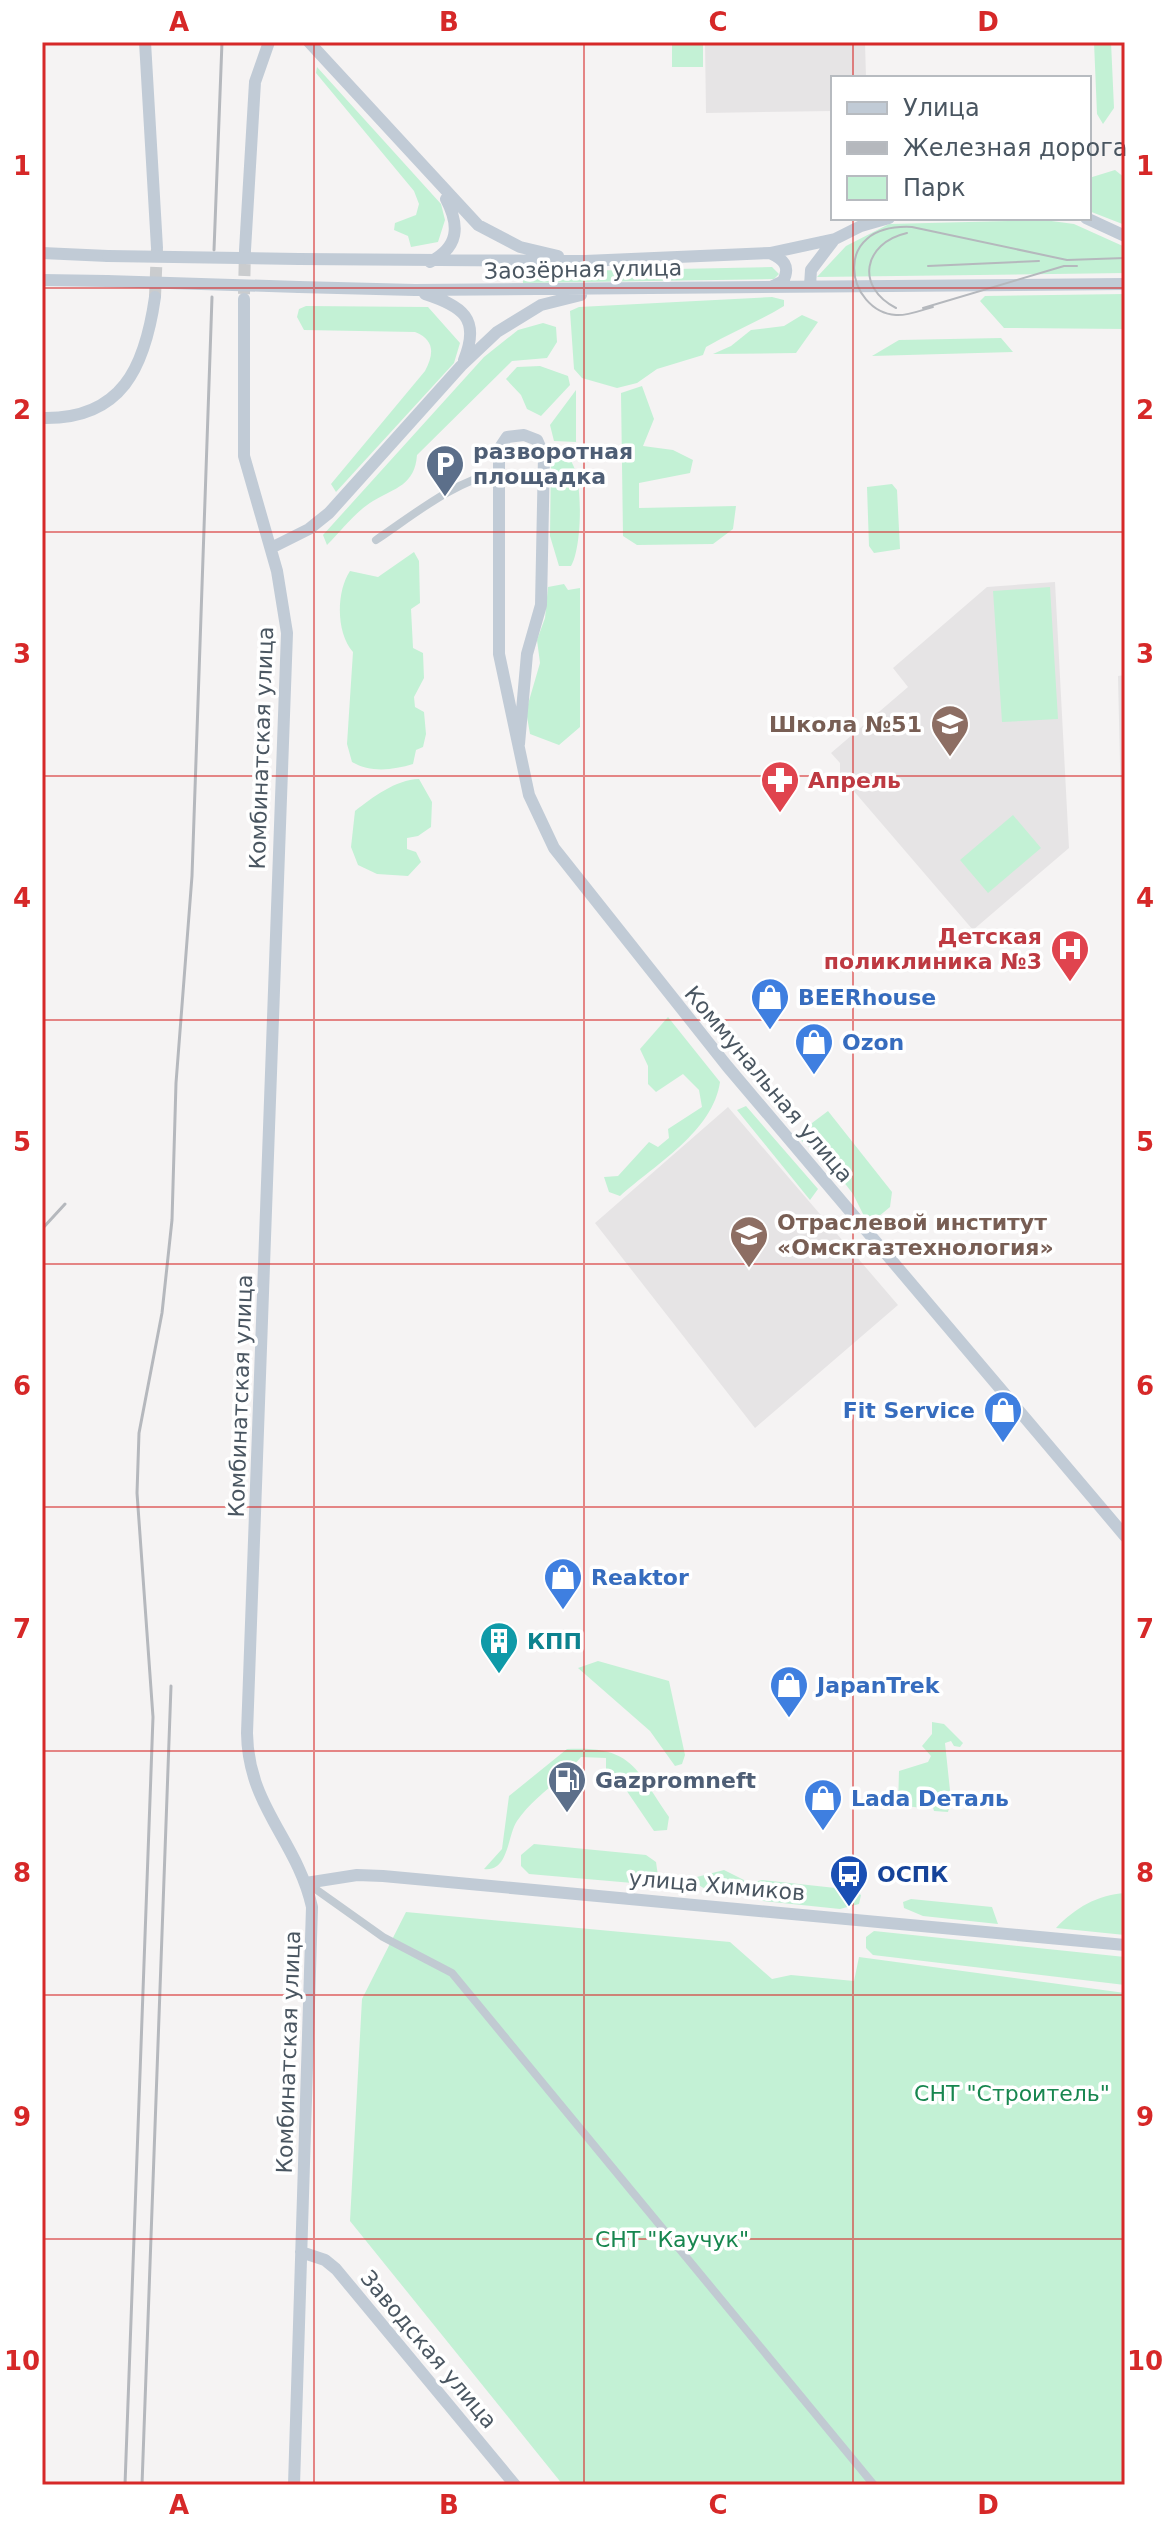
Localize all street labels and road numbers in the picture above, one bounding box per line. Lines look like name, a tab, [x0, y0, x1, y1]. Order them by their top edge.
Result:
street label: Заозёрная улица	[484, 255, 682, 284]
street label: Комбинатская улица	[245, 626, 278, 870]
street label: Коммунальная улица	[679, 981, 858, 1187]
street label: Комбинатская улица	[224, 1274, 257, 1518]
street label: улица Химиков	[628, 1865, 806, 1906]
street label: Комбинатская улица	[272, 1930, 305, 2174]
street label: Заводская улица	[355, 2265, 502, 2433]

